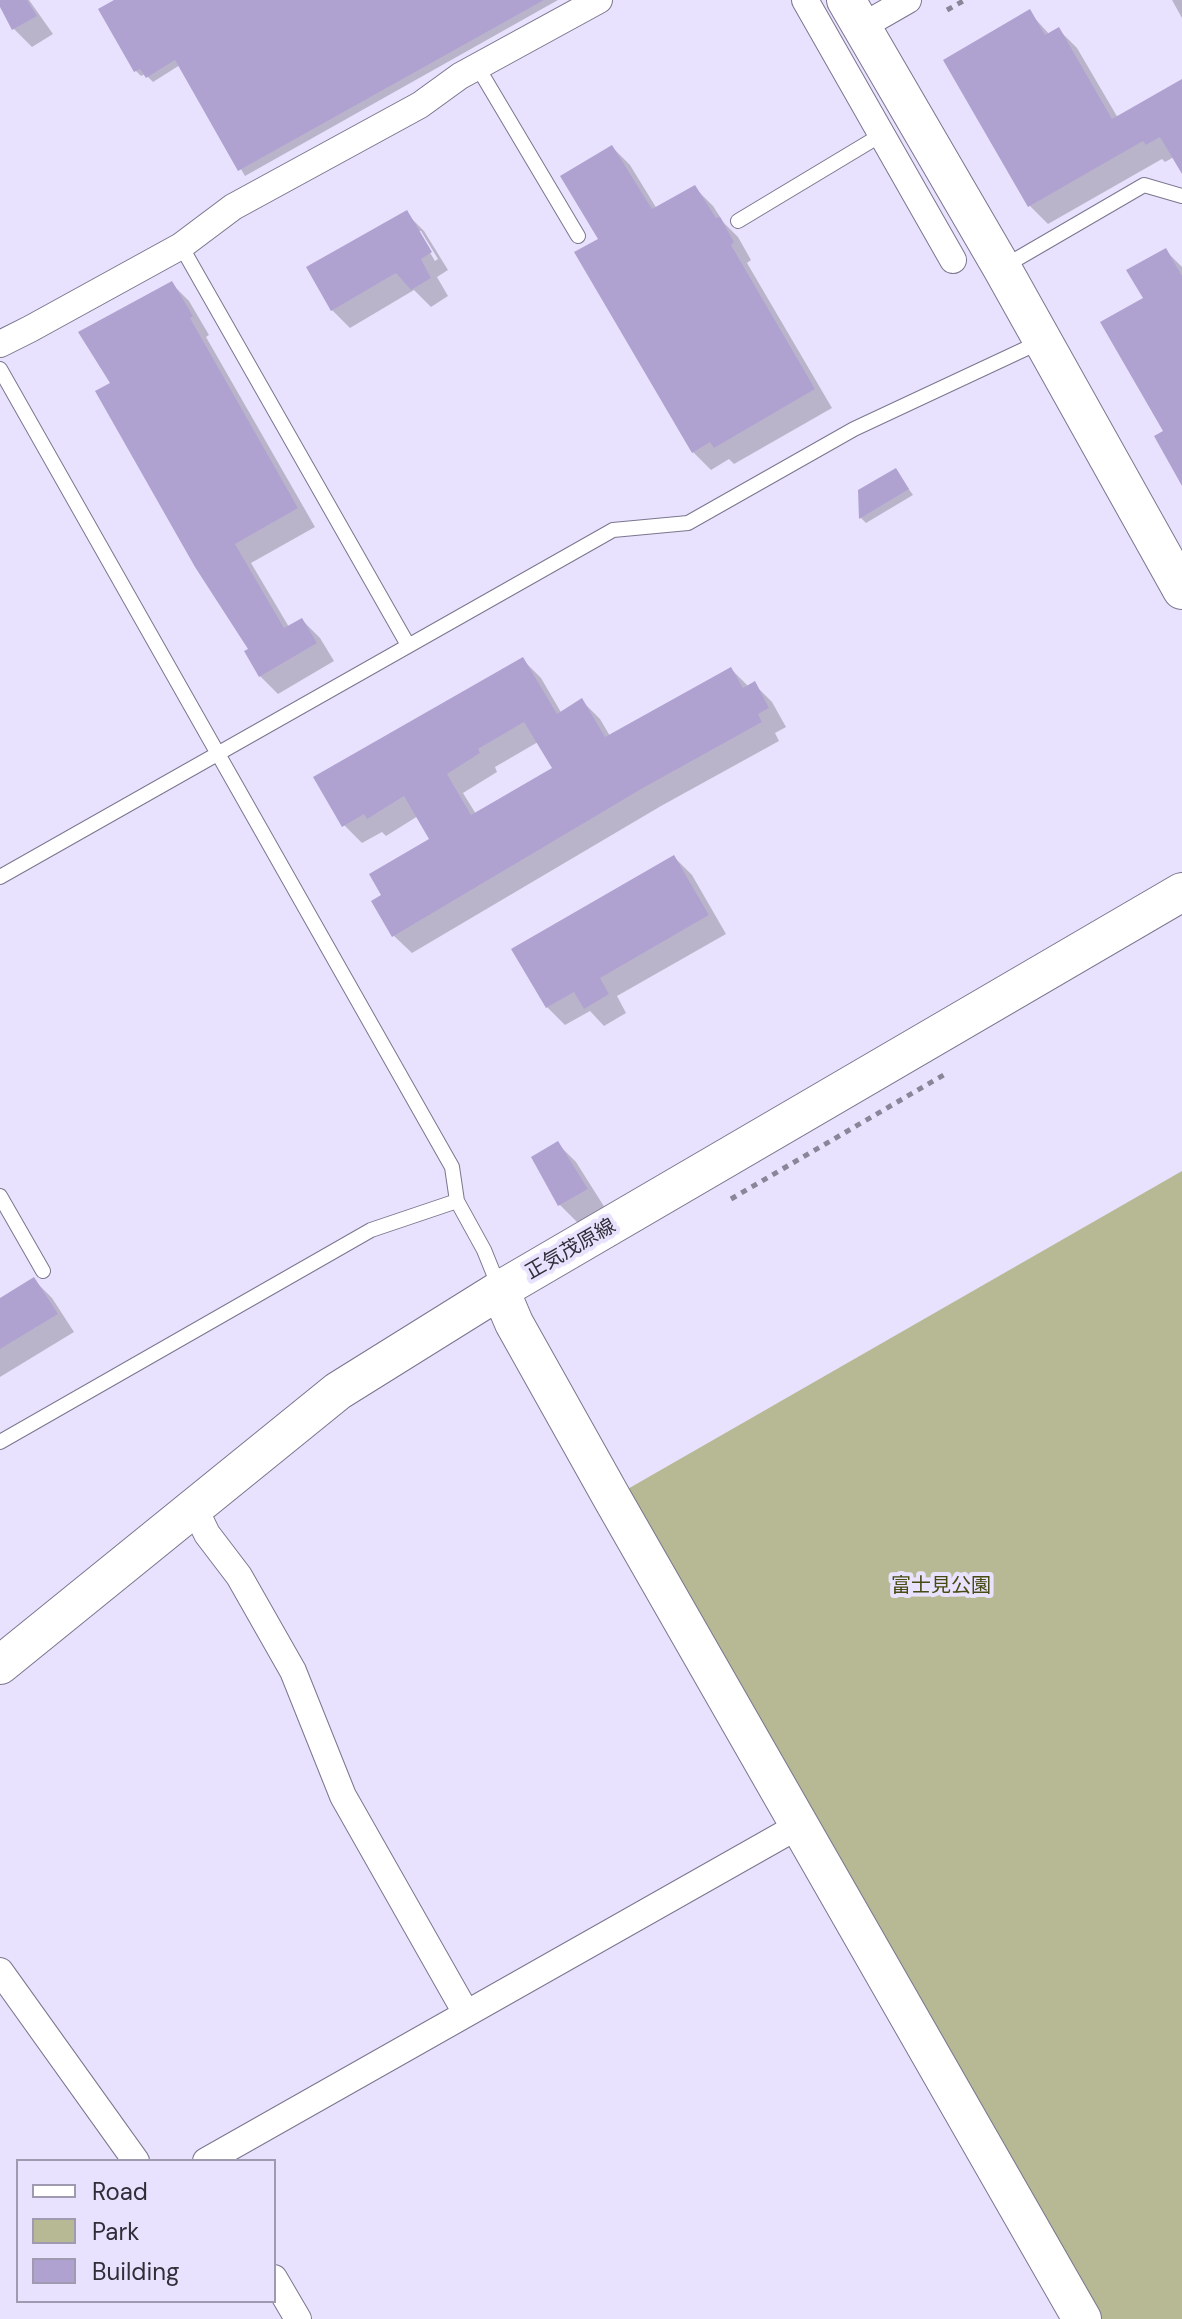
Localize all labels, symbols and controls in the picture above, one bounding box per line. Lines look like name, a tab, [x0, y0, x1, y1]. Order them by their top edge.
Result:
street label: 正気茂原線	[522, 1215, 620, 1285]
park label: 富士見公園	[891, 1575, 991, 1599]
legend	[16, 2159, 276, 2303]
text: Road	[92, 2176, 148, 2207]
text: Park	[92, 2216, 139, 2247]
text: Building	[92, 2256, 179, 2287]

